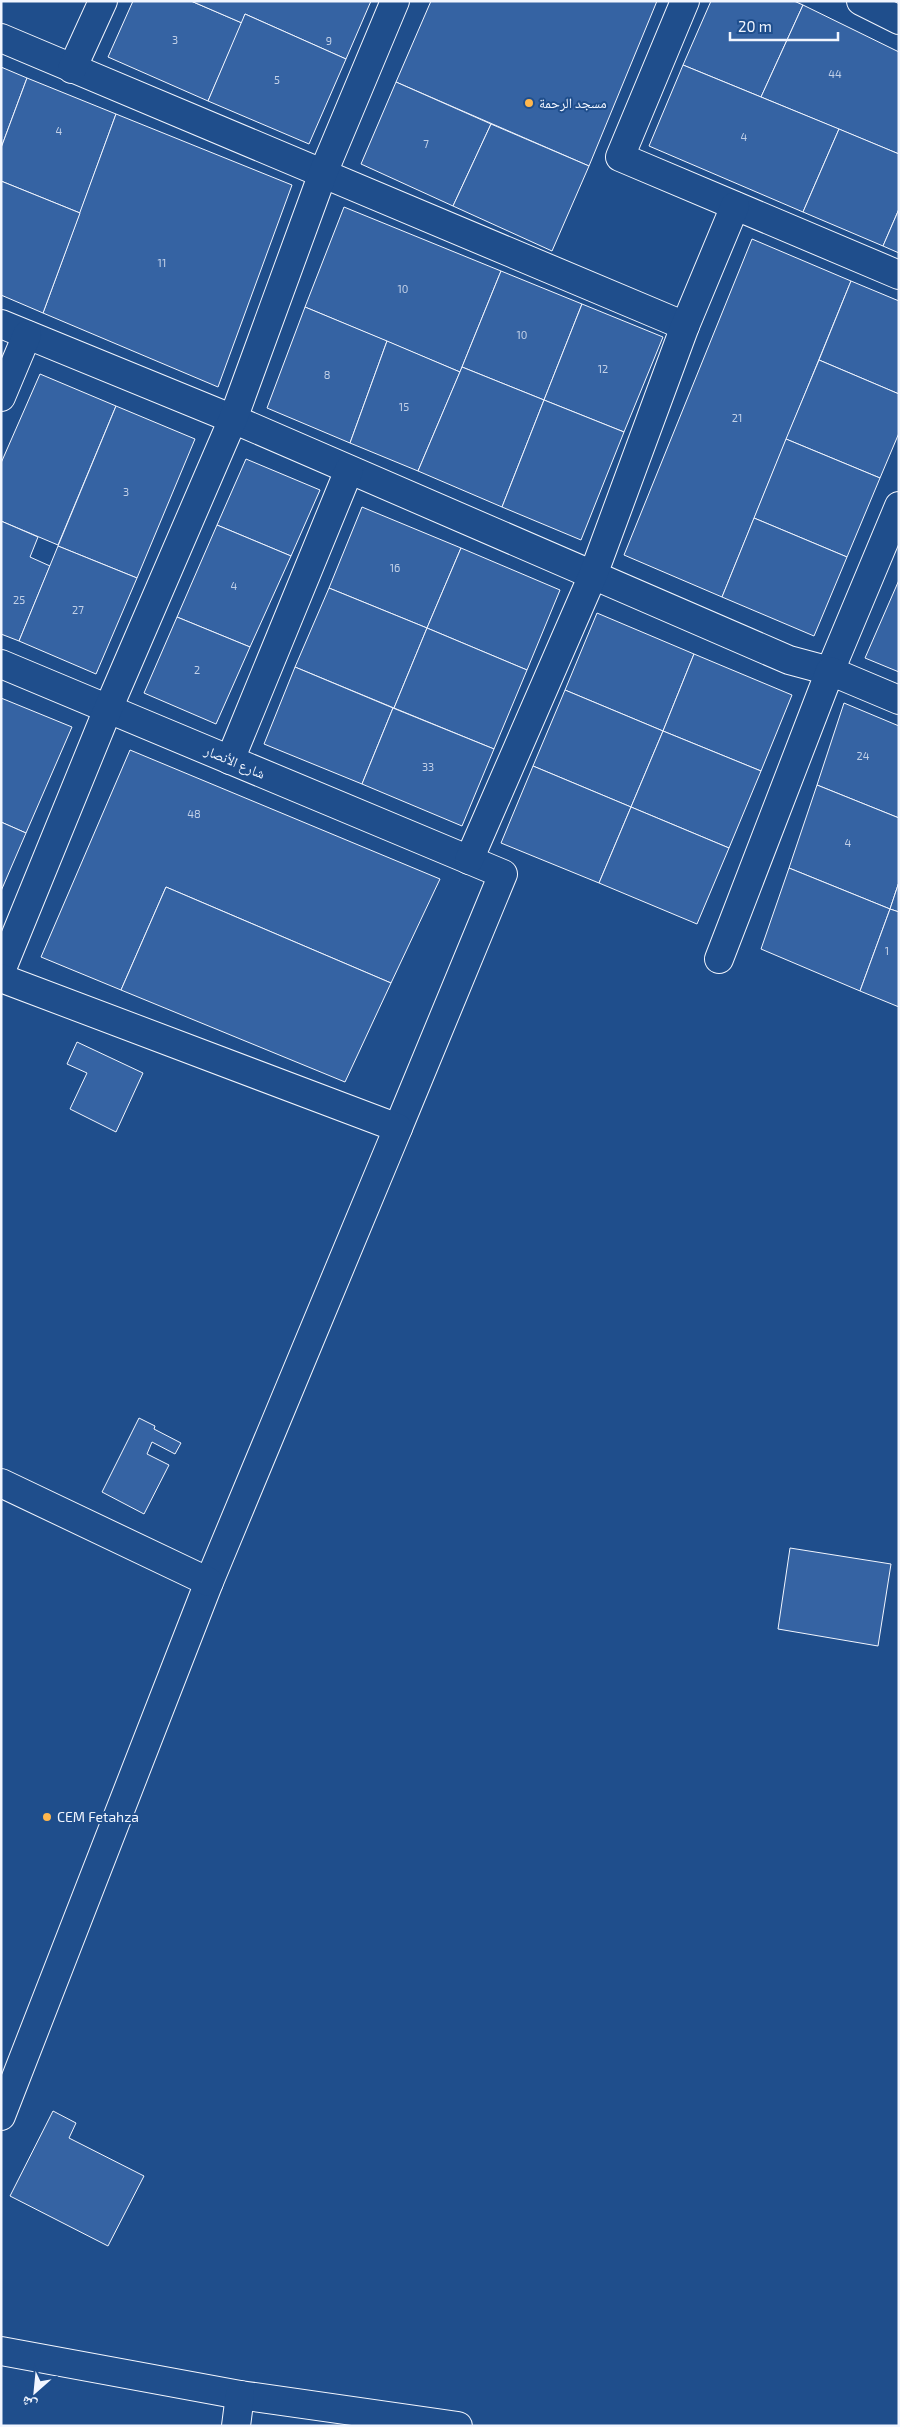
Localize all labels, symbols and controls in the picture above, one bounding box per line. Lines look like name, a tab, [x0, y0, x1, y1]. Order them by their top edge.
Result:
scale bar	[730, 10, 838, 42]
text: 20 m	[738, 17, 772, 35]
house number: 3	[172, 33, 178, 46]
house number: 9	[326, 34, 332, 47]
house number: 44	[828, 67, 842, 80]
house number: 5	[274, 73, 280, 86]
place label: مسجد الرحمة	[539, 94, 607, 112]
marker: مسجد الرحمة	[523, 97, 535, 109]
house number: 4	[56, 124, 63, 137]
house number: 4	[741, 130, 748, 143]
house number: 7	[423, 137, 429, 150]
house number: 11	[158, 256, 166, 269]
house number: 10	[397, 282, 409, 295]
house number: 10	[516, 328, 528, 341]
house number: 12	[598, 362, 608, 375]
house number: 8	[324, 368, 330, 381]
house number: 15	[399, 400, 409, 413]
house number: 21	[732, 411, 742, 424]
house number: 3	[123, 485, 129, 498]
house number: 16	[390, 561, 400, 574]
house number: 4	[231, 579, 238, 592]
house number: 25	[13, 593, 25, 606]
house number: 27	[72, 603, 84, 616]
house number: 2	[194, 663, 200, 676]
street label: شارع الأنصار	[201, 741, 268, 784]
house number: 24	[857, 749, 870, 762]
house number: 33	[422, 760, 434, 773]
house number: 48	[187, 807, 201, 820]
house number: 4	[845, 836, 852, 849]
house number: 1	[885, 944, 889, 957]
place label: CEM Fetahza	[57, 1808, 139, 1825]
marker: CEM Fetahza	[41, 1811, 53, 1823]
north arrow	[10, 2367, 60, 2417]
text: ش	[18, 2392, 40, 2415]

